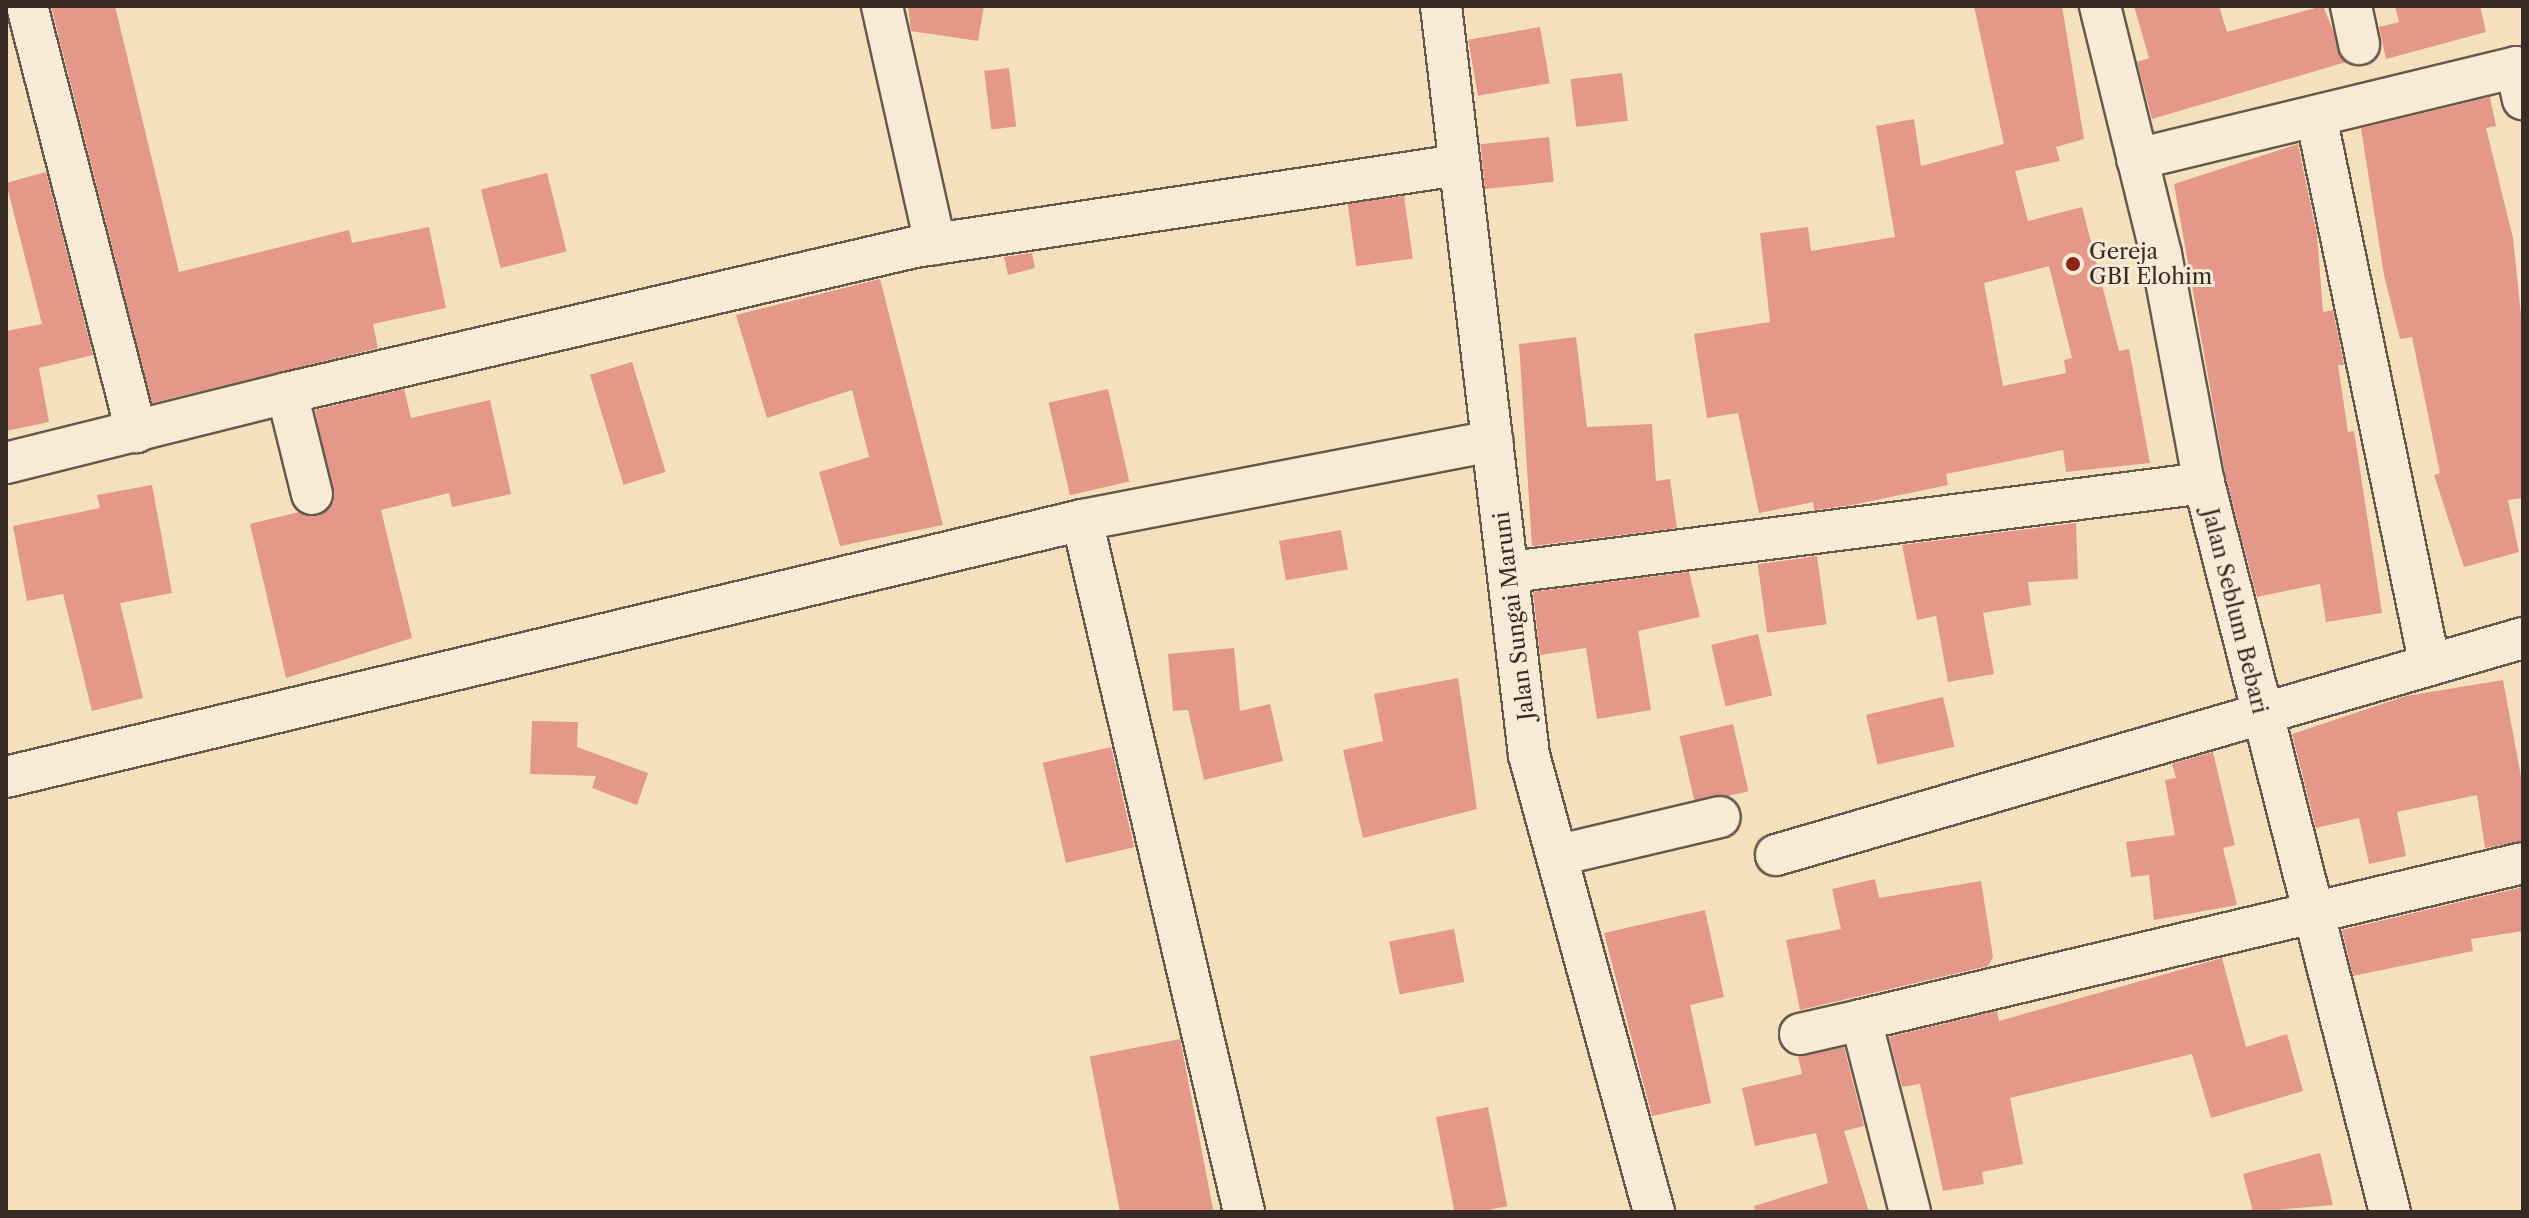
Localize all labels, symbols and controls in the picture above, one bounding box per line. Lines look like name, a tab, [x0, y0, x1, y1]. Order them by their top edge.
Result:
place label: Gereja GBI Elohim	[2089, 238, 2212, 290]
marker: Gereja GBI Elohim	[2064, 255, 2082, 273]
street label: Jalan Seblum Bebari	[2197, 506, 2273, 716]
street label: Jalan Sungai Maruni	[1488, 510, 1540, 722]

